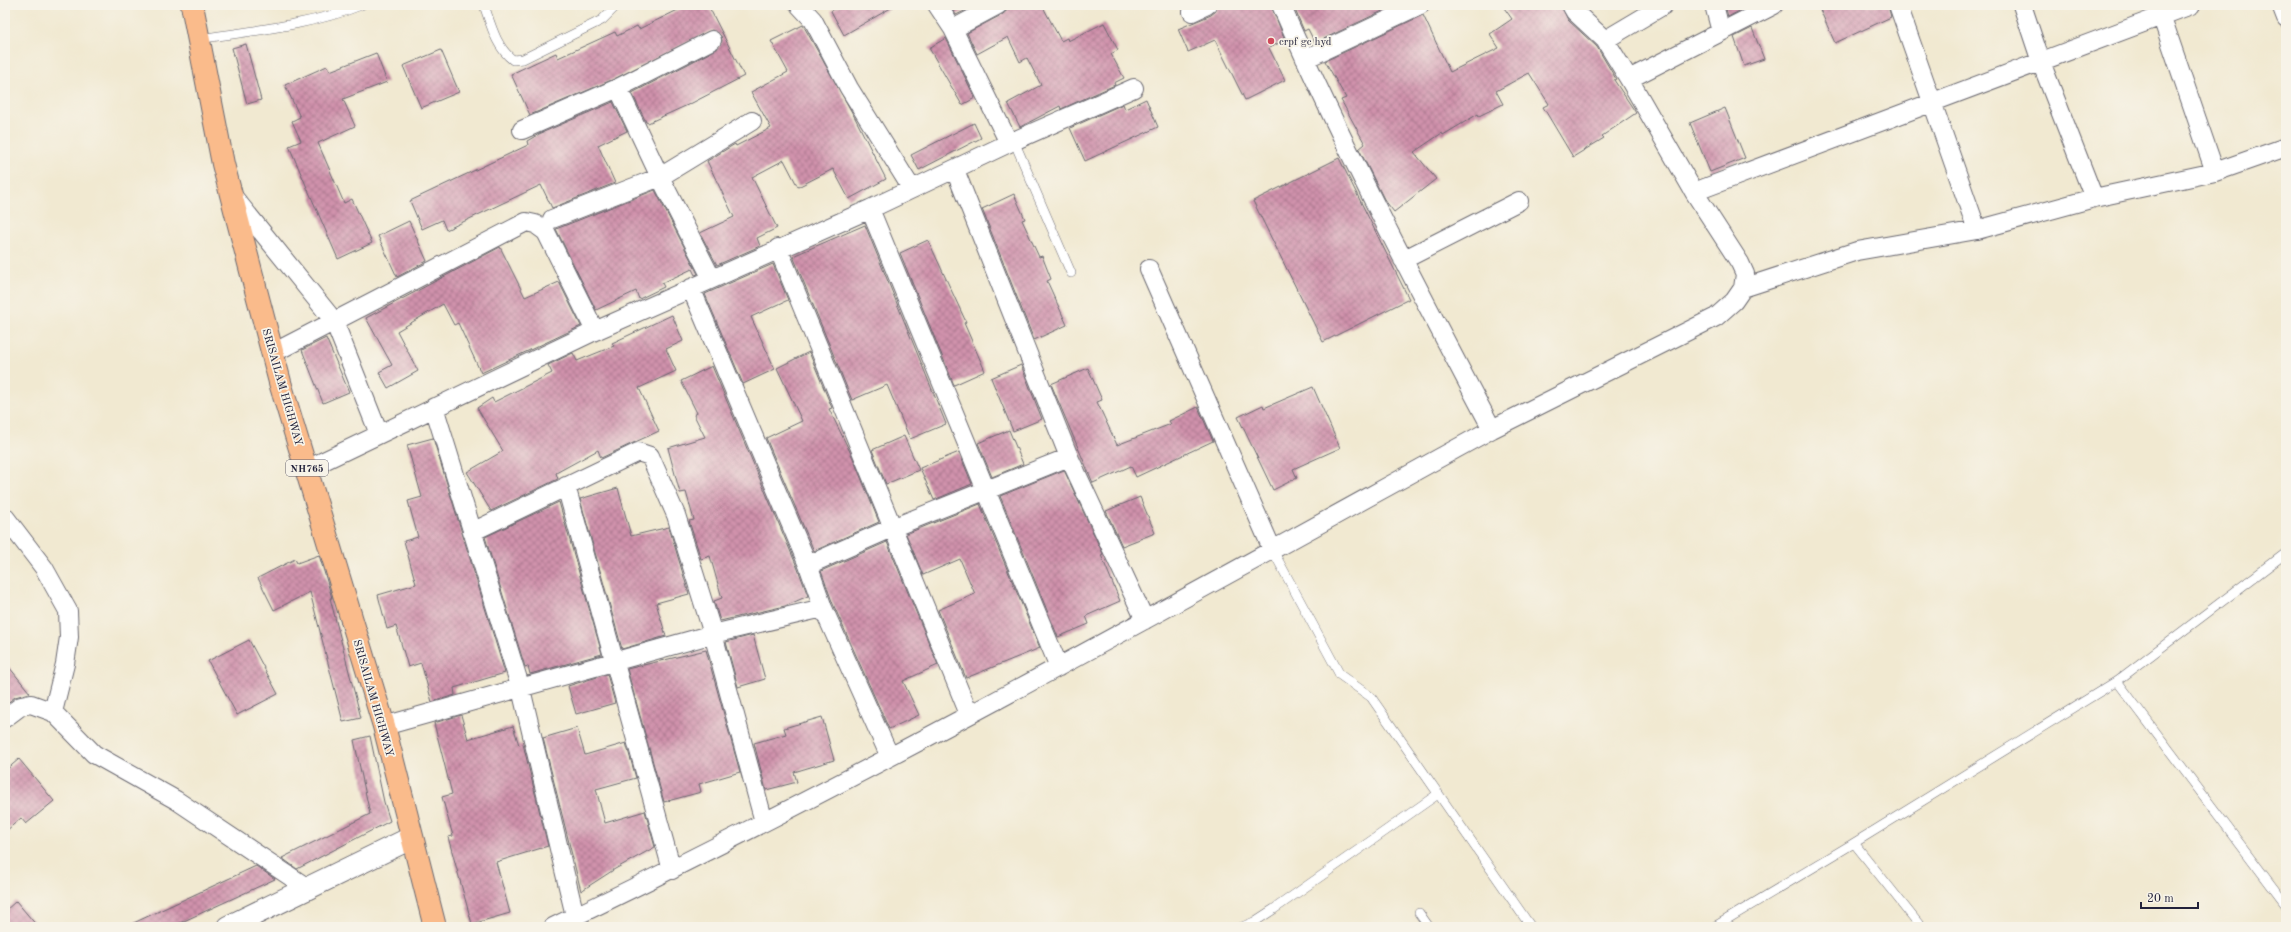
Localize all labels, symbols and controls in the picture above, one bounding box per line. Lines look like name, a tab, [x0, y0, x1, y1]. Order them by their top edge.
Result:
marker: crpf gc hyd	[1266, 36, 1276, 46]
place label: crpf gc hyd	[1279, 37, 1332, 48]
street label: SRISAILAM HIGHWAY	[260, 328, 304, 447]
road number: NH765	[286, 460, 328, 476]
street label: SRISAILAM HIGHWAY	[351, 639, 395, 758]
scale bar	[2141, 884, 2198, 910]
text: 20 m	[2147, 893, 2174, 905]

